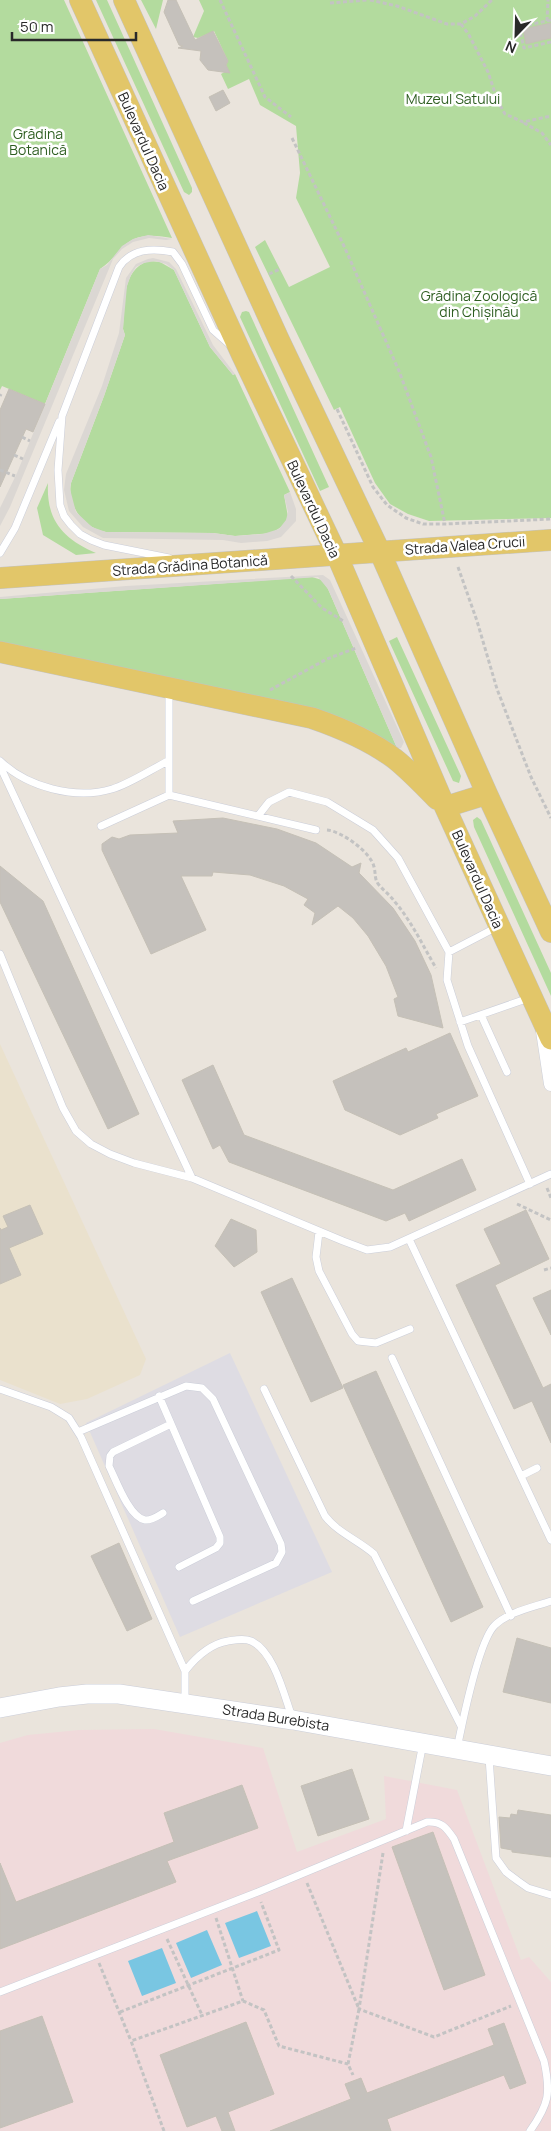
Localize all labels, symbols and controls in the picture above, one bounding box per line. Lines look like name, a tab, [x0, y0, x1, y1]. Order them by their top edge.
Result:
scale bar	[12, 10, 136, 42]
north arrow	[491, 10, 541, 60]
text: 50 m	[20, 16, 54, 37]
text: N	[502, 37, 519, 58]
street label: Bulevardul Dacia	[114, 89, 174, 193]
park label: Muzeul Satului	[406, 89, 500, 108]
park label: Grădina Botanică	[9, 124, 67, 159]
park label: Grădina Zoologică din Chișinău	[421, 286, 537, 321]
street label: Bulevardul Dacia	[283, 457, 345, 561]
street label: Strada Valea Crucii	[404, 531, 526, 559]
street label: Strada Grădina Botanică	[112, 550, 268, 580]
street label: Bulevardul Dacia	[448, 827, 508, 931]
street label: Strada Burebista	[221, 1699, 331, 1735]

